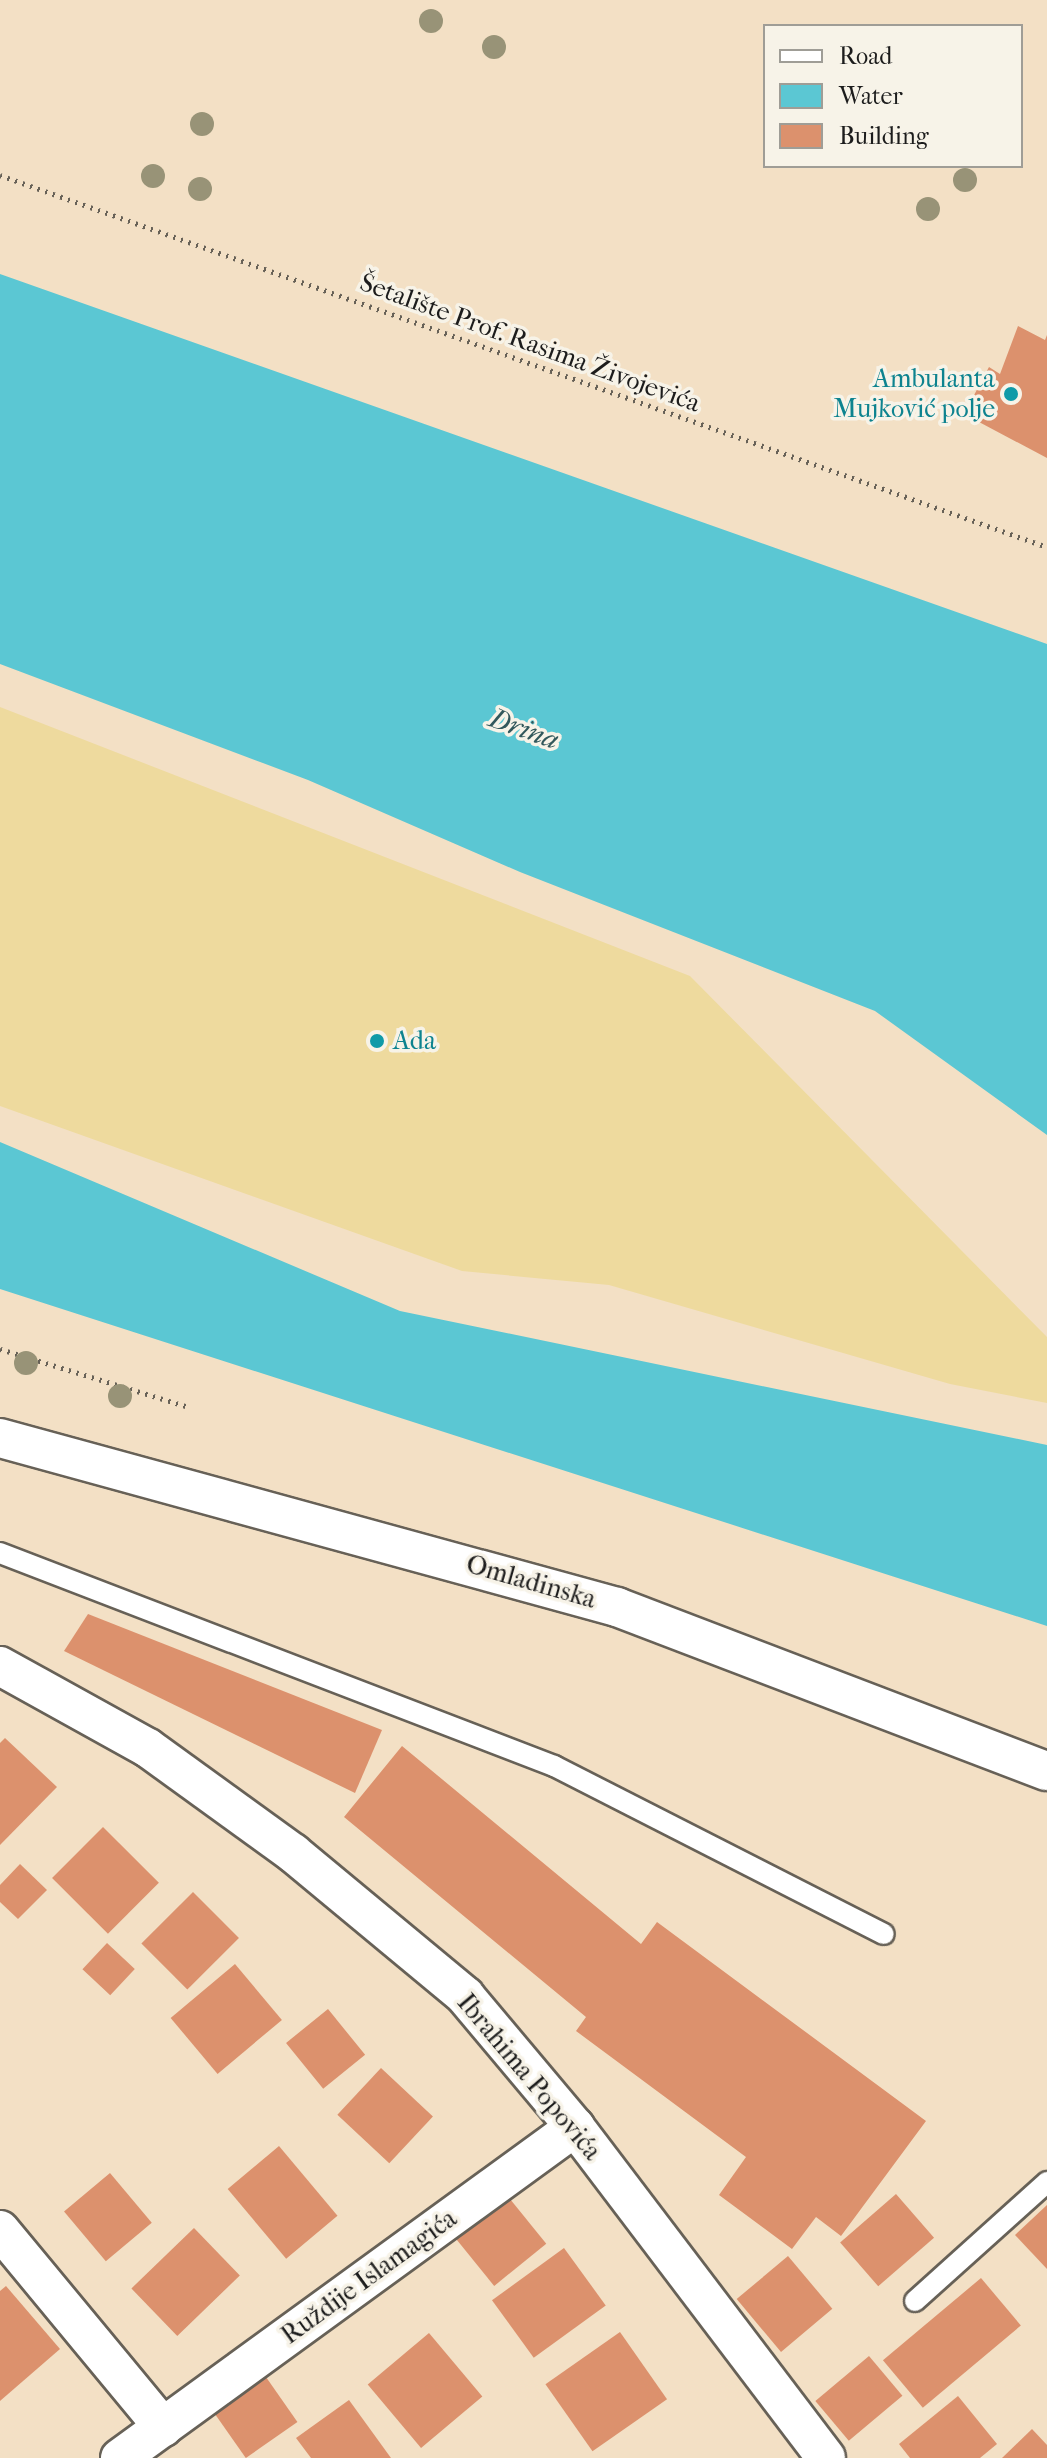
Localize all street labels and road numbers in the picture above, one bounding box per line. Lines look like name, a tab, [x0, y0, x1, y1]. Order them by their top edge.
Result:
street label: Šetalište Prof. Rasima Živojevića	[356, 267, 704, 419]
street label: Omladinska	[463, 1549, 599, 1615]
street label: Ibrahima Popovića	[450, 1988, 608, 2166]
street label: Ruždije Islamagića	[275, 2203, 463, 2351]

